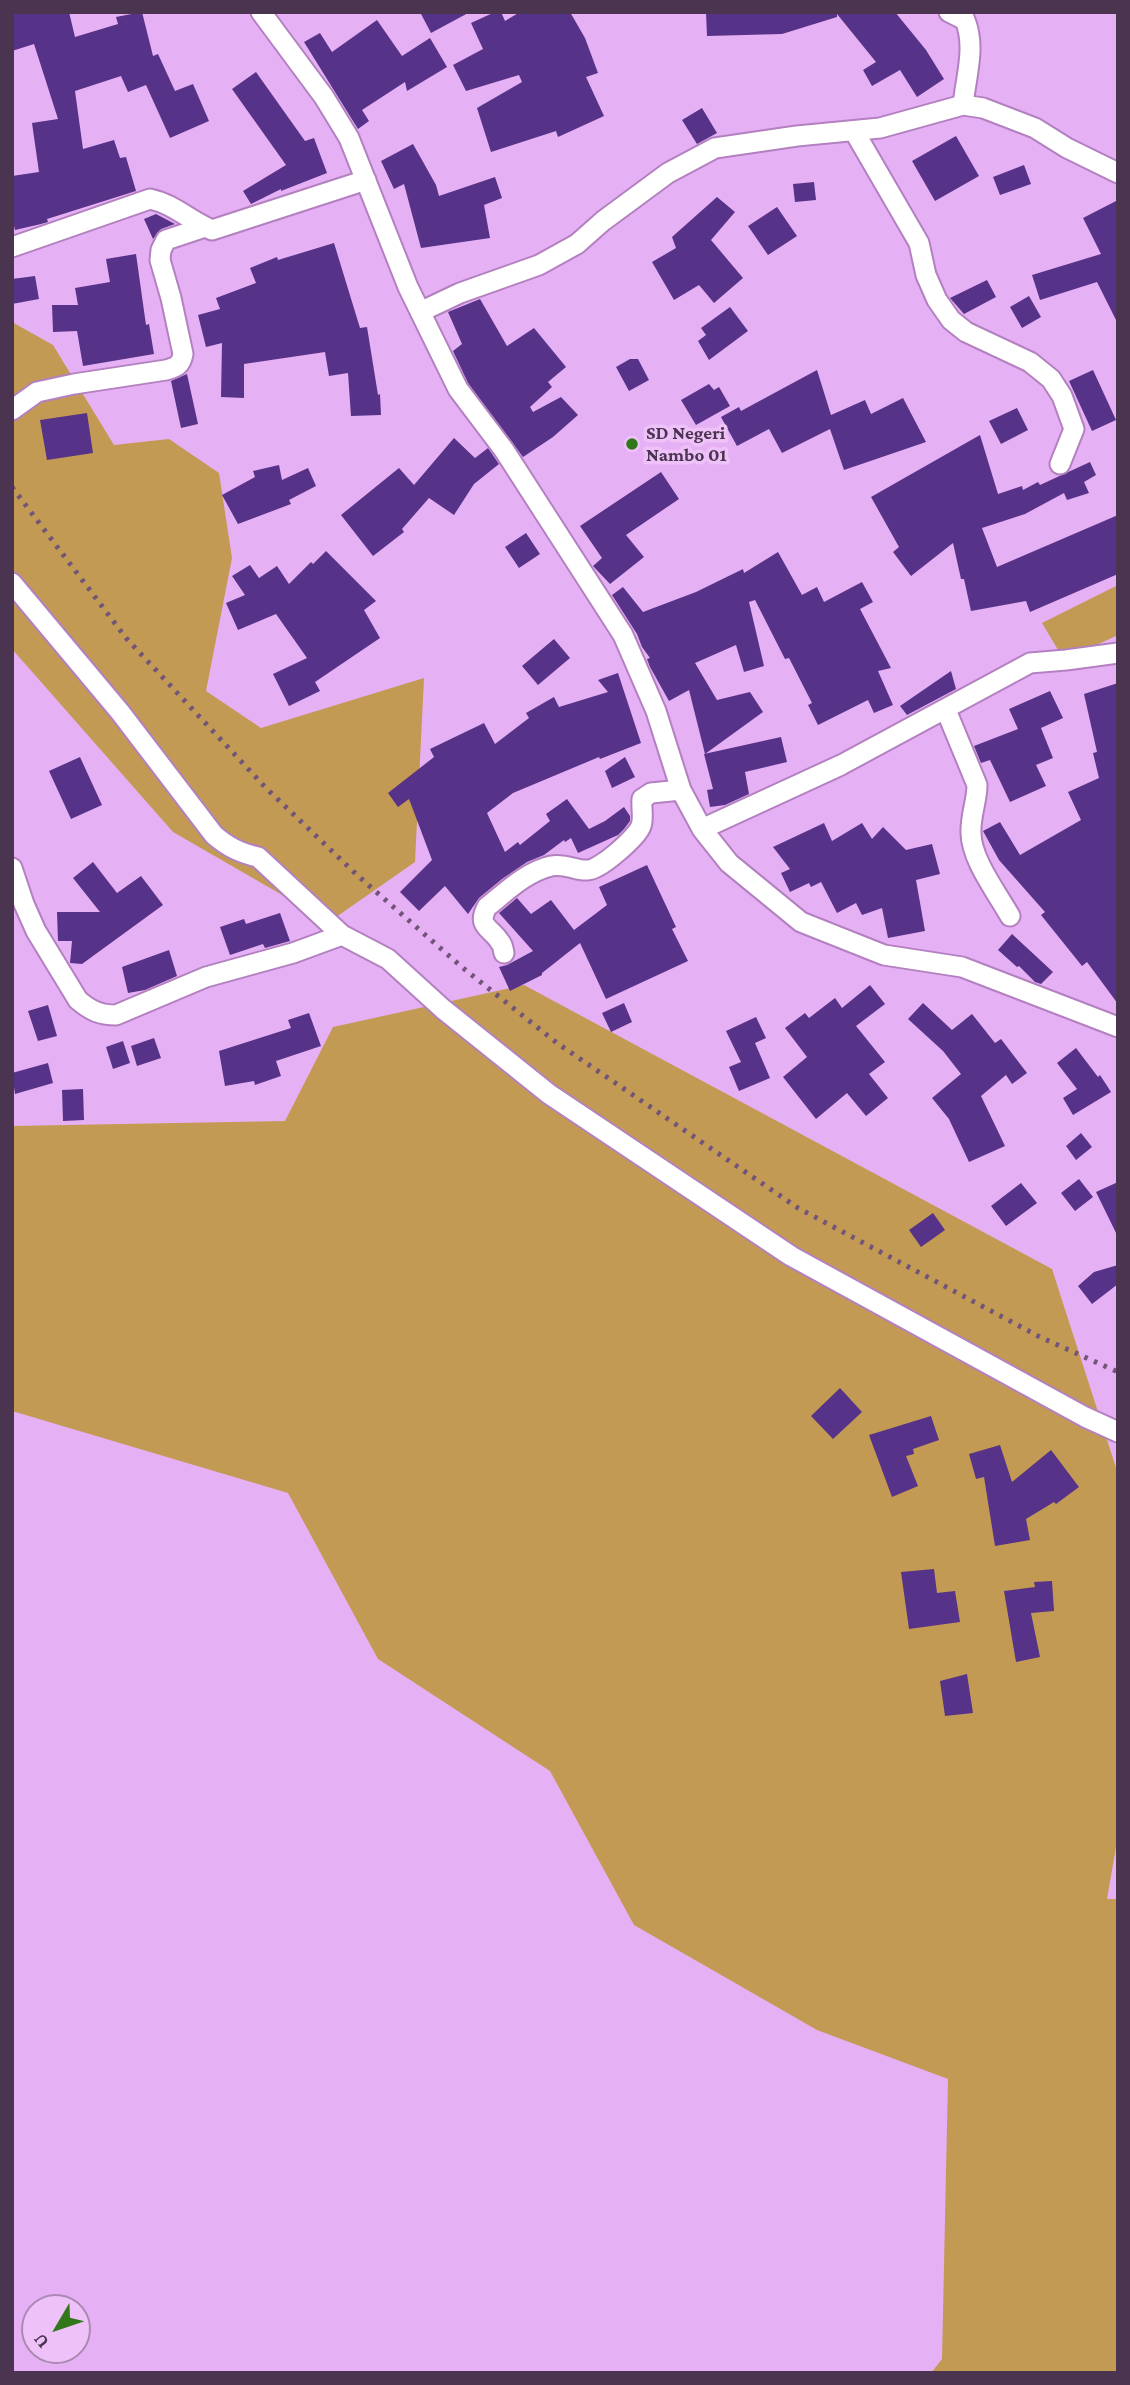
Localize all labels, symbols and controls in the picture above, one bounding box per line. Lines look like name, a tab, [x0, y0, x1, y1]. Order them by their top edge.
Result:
place label: SD Negeri Nambo 01	[646, 422, 727, 466]
marker: SD Negeri Nambo 01	[624, 436, 640, 452]
north arrow	[21, 2294, 91, 2364]
text: U	[29, 2330, 53, 2353]

